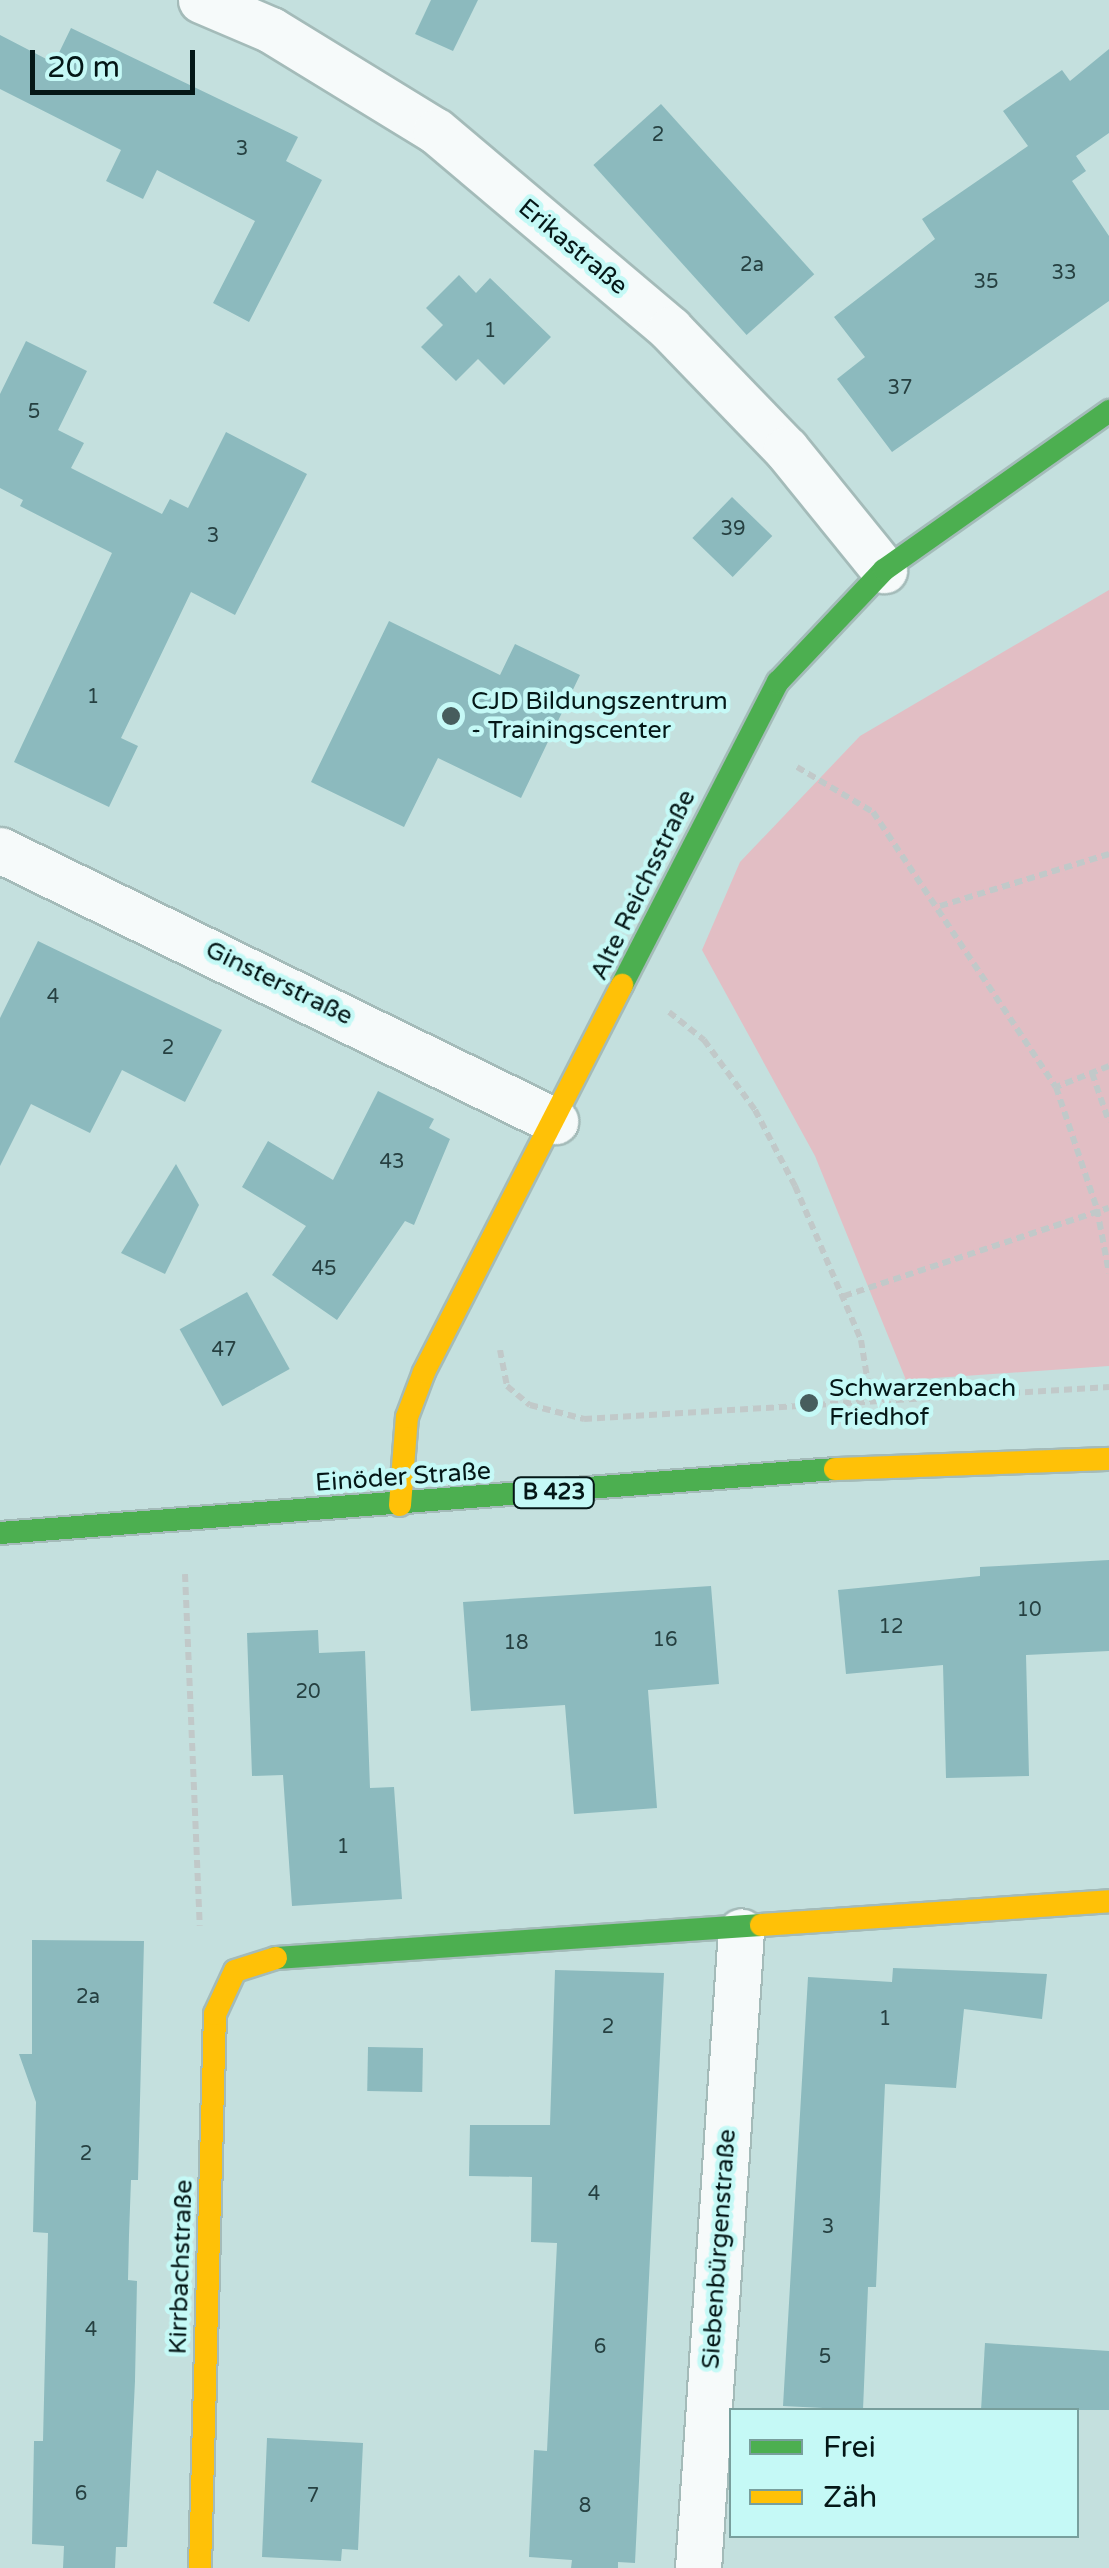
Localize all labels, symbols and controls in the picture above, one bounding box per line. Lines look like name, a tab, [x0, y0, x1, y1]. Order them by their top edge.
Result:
scale bar	[35, 30, 200, 92]
text: 20 m	[47, 49, 120, 86]
house number: 2	[652, 123, 664, 147]
house number: 3	[236, 137, 248, 161]
street label: Erikastraße	[512, 193, 634, 301]
house number: 2a	[740, 253, 764, 277]
house number: 33	[1051, 261, 1077, 285]
house number: 35	[973, 270, 999, 294]
house number: 1	[484, 319, 496, 343]
house number: 37	[887, 376, 913, 400]
house number: 5	[28, 400, 40, 424]
house number: 39	[720, 517, 746, 541]
house number: 3	[207, 524, 219, 548]
house number: 1	[87, 685, 99, 709]
place label: CJD Bildungszentrum - Trainingscenter	[471, 687, 728, 746]
marker: CJD Bildungszentrum - Trainingscenter	[440, 705, 462, 727]
street label: Alte Reichsstraße	[584, 785, 702, 985]
street label: Ginsterstraße	[201, 934, 357, 1032]
house number: 4	[47, 985, 59, 1009]
house number: 2	[162, 1036, 174, 1060]
house number: 43	[379, 1150, 405, 1174]
house number: 45	[311, 1257, 337, 1281]
house number: 47	[211, 1338, 237, 1362]
place label: Schwarzenbach Friedhof	[829, 1374, 1016, 1433]
marker: Schwarzenbach Friedhof	[798, 1392, 820, 1414]
street label: Einöder Straße	[314, 1456, 492, 1498]
road number: B 423	[512, 1476, 596, 1510]
house number: 10	[1016, 1598, 1042, 1622]
house number: 12	[878, 1615, 904, 1639]
house number: 16	[652, 1628, 678, 1652]
house number: 18	[503, 1631, 529, 1655]
house number: 20	[295, 1680, 321, 1704]
house number: 1	[337, 1835, 349, 1859]
house number: 2a	[76, 1985, 100, 2009]
house number: 1	[879, 2007, 891, 2031]
house number: 2	[602, 2015, 614, 2039]
street label: Siebenbürgenstraße	[696, 2128, 742, 2370]
house number: 2	[80, 2142, 92, 2166]
street label: Kirrbachstraße	[163, 2179, 199, 2355]
house number: 4	[588, 2182, 600, 2206]
house number: 3	[822, 2215, 834, 2239]
house number: 4	[85, 2318, 97, 2342]
house number: 6	[594, 2335, 606, 2359]
house number: 5	[819, 2345, 831, 2369]
legend	[729, 2408, 1079, 2538]
text: Frei	[823, 2429, 876, 2466]
text: Zäh	[823, 2479, 877, 2516]
house number: 6	[75, 2482, 87, 2506]
house number: 7	[307, 2484, 319, 2508]
house number: 8	[579, 2494, 591, 2518]

